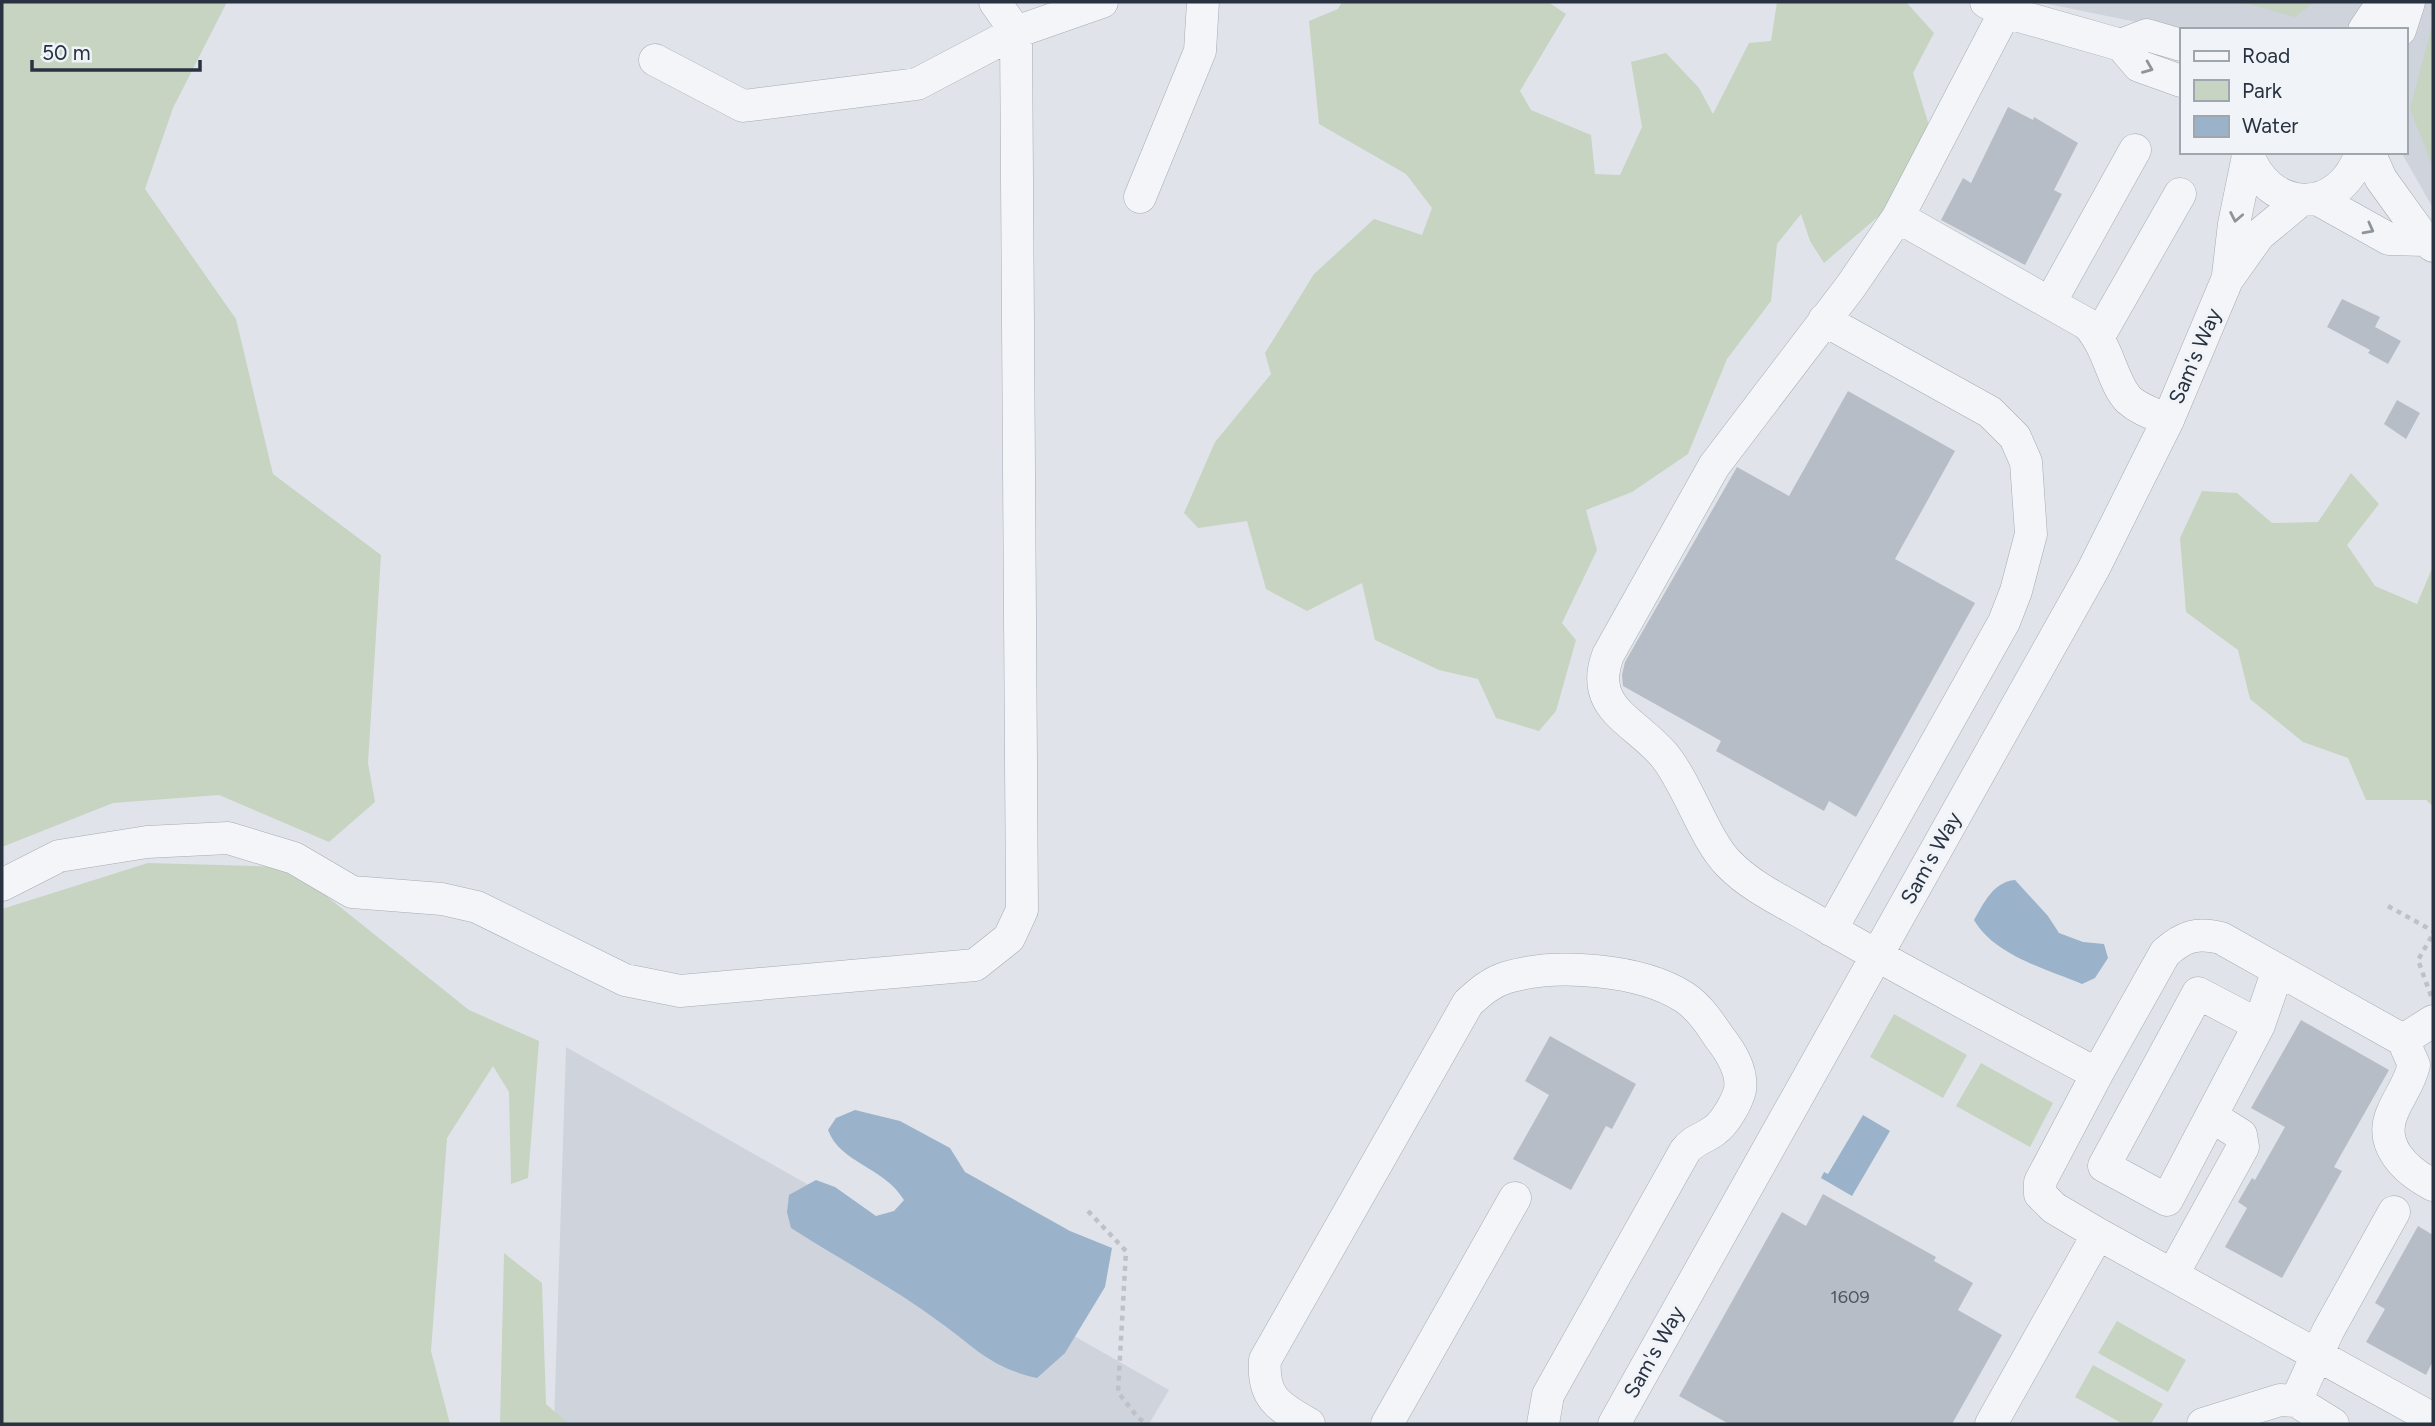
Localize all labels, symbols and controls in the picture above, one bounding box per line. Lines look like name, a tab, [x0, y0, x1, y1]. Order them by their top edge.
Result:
scale bar	[32, 28, 200, 72]
legend	[2180, 28, 2407, 154]
text: 50 m	[42, 40, 91, 65]
text: Road	[2242, 43, 2290, 68]
one-way arrow	[2141, 59, 2153, 73]
text: Park	[2242, 78, 2283, 103]
text: Water	[2242, 113, 2298, 138]
one-way arrow	[2229, 211, 2244, 223]
one-way arrow	[2362, 221, 2374, 234]
street label: Sam's Way	[2163, 304, 2226, 407]
street label: Sam's Way	[1895, 807, 1966, 908]
house number: 1609	[1830, 1286, 1870, 1308]
street label: Sam's Way	[1618, 1301, 1689, 1402]

